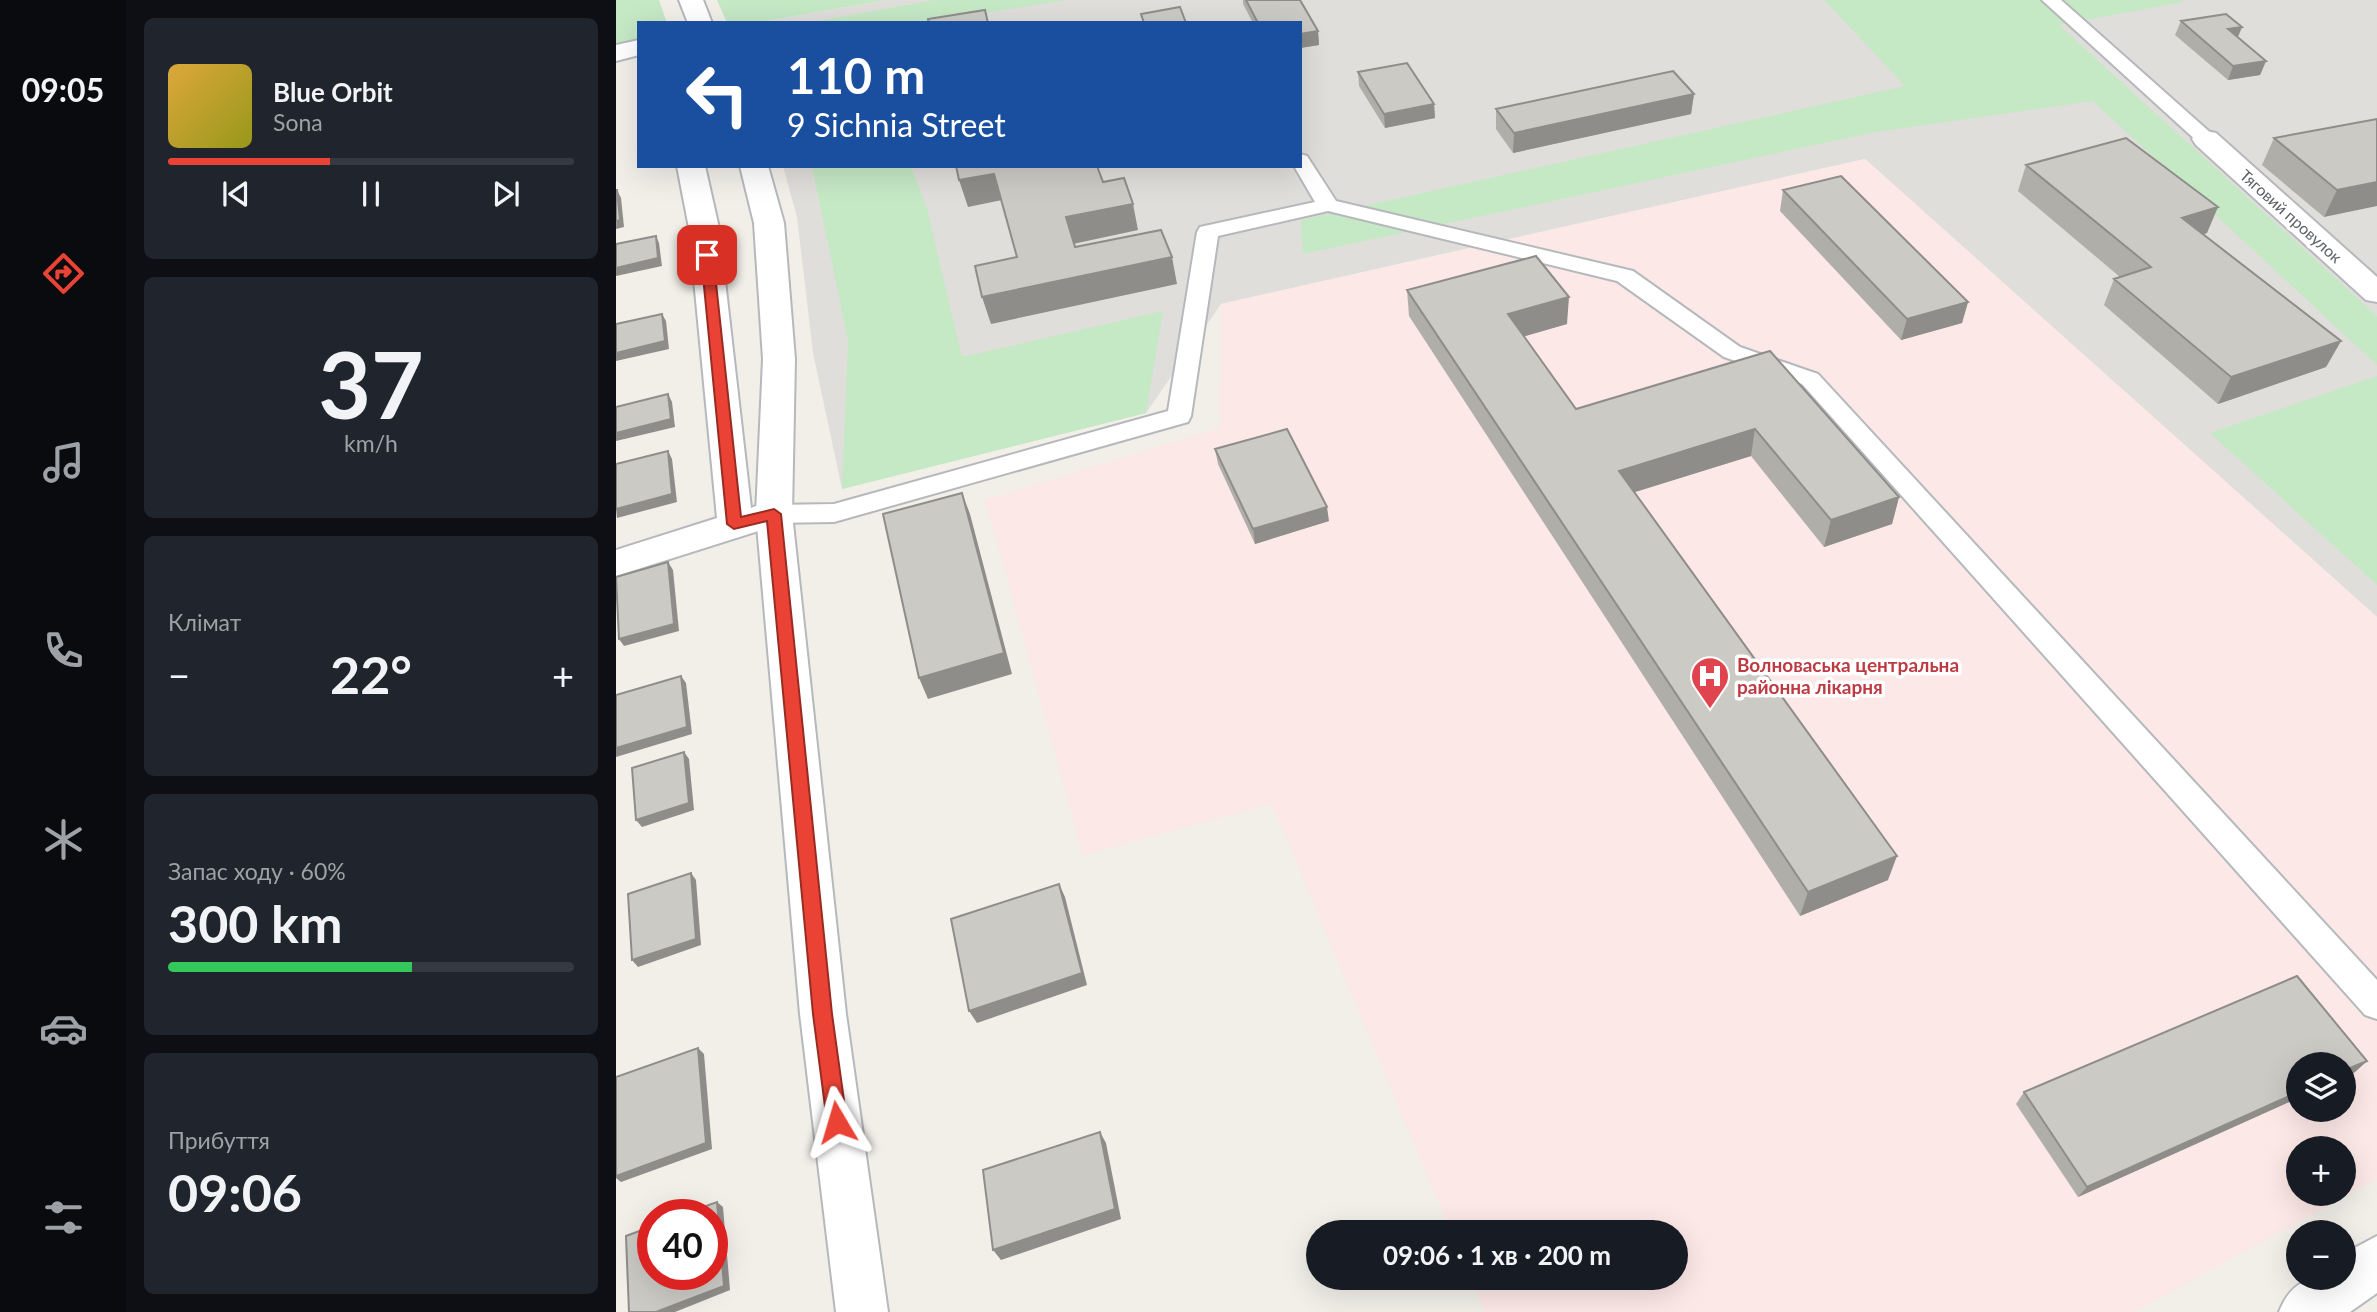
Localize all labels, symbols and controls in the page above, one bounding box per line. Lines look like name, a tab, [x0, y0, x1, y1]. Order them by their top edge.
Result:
text: 110 m	[787, 46, 925, 104]
icon: left	[672, 49, 763, 140]
text: 09:05	[22, 70, 104, 109]
text: Blue Orbit	[273, 76, 393, 108]
text: 9 Sichnia Street	[787, 105, 1006, 144]
text: Sona	[273, 108, 323, 136]
street label: Тяговий провулок	[2237, 165, 2347, 267]
icon: previous	[217, 175, 255, 213]
icon: pause	[352, 175, 390, 213]
icon: next	[487, 175, 525, 213]
pin	[677, 225, 737, 285]
icon: arrive	[688, 236, 726, 274]
icon: directions	[39, 249, 88, 298]
text: 37	[318, 329, 424, 438]
text: km/h	[344, 429, 398, 457]
icon: music	[39, 438, 88, 487]
text: Клімат	[168, 608, 241, 636]
icon: phone	[39, 626, 88, 675]
text: 22°	[330, 643, 412, 705]
text: −	[168, 652, 190, 698]
text: +	[552, 652, 574, 698]
place label: Волноваська центральна районна лікарня	[1737, 653, 1959, 698]
hospital icon: Волноваська центральна районна лікарня	[1689, 655, 1731, 710]
icon: climate	[39, 815, 88, 864]
text: Запас ходу · 60%	[168, 857, 346, 885]
text: 300 km	[168, 892, 342, 954]
icon: car	[39, 1004, 88, 1053]
map controls	[2286, 1052, 2356, 1290]
button: layers	[2286, 1052, 2356, 1122]
position arrow	[800, 1085, 874, 1159]
text: Прибуття	[168, 1126, 270, 1154]
button: +	[2286, 1136, 2356, 1206]
text: 09:06	[168, 1161, 302, 1223]
icon: filters	[39, 1193, 88, 1242]
speed limit sign: 40	[637, 1199, 728, 1290]
button: −	[2286, 1220, 2356, 1290]
text: 09:06 · 1 хв · 200 m	[1383, 1239, 1611, 1271]

